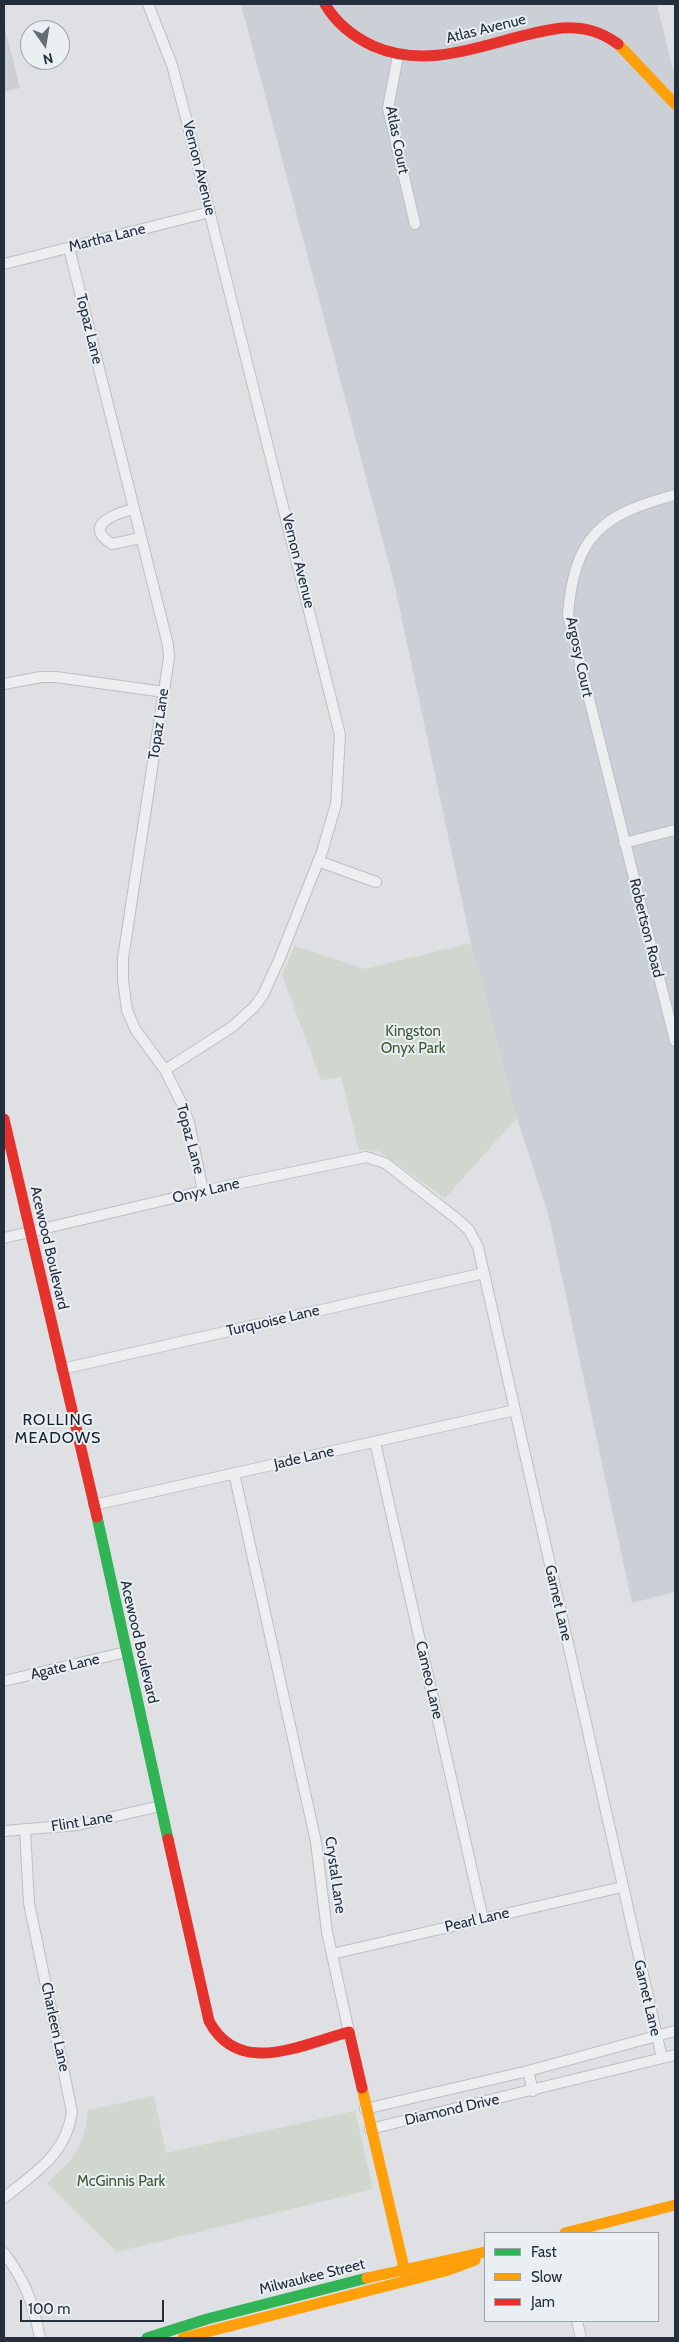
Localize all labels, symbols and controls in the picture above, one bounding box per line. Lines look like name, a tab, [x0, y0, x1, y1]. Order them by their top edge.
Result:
street label: Atlas Avenue	[444, 10, 528, 48]
north arrow	[20, 20, 70, 70]
text: N	[41, 49, 55, 69]
street label: Atlas Court	[382, 104, 412, 176]
street label: Vernon Avenue	[179, 119, 219, 217]
street label: Martha Lane	[67, 220, 147, 256]
street label: Topaz Lane	[72, 292, 106, 366]
street label: Vernon Avenue	[278, 512, 318, 610]
street label: Argosy Court	[562, 615, 596, 699]
street label: Topaz Lane	[145, 687, 173, 761]
street label: Robertson Road	[625, 877, 667, 979]
park label: Kingston Onyx Park	[381, 1023, 445, 1058]
street label: Topaz Lane	[172, 1102, 208, 1176]
street label: Onyx Lane	[171, 1175, 241, 1207]
street label: Acewood Boulevard	[26, 1185, 72, 1311]
street label: Turquoise Lane	[225, 1302, 321, 1340]
district label: ROLLING MEADOWS	[14, 1410, 102, 1448]
street label: Jade Lane	[272, 1442, 336, 1474]
street label: Garnet Lane	[541, 1563, 575, 1643]
street label: Acewood Boulevard	[116, 1579, 162, 1705]
street label: Cameo Lane	[411, 1639, 447, 1721]
street label: Agate Lane	[29, 1650, 101, 1684]
street label: Flint Lane	[50, 1808, 114, 1836]
street label: Crystal Lane	[321, 1835, 349, 1915]
street label: Pearl Lane	[443, 1904, 511, 1936]
street label: Garnet Lane	[630, 1958, 664, 2038]
street label: Charleen Lane	[37, 1981, 73, 2073]
street label: Diamond Drive	[403, 2090, 501, 2130]
park label: McGinnis Park	[77, 2173, 165, 2191]
legend	[484, 2232, 659, 2322]
text: Fast	[531, 2243, 556, 2261]
street label: Milwaukee Street	[257, 2255, 367, 2299]
text: Slow	[531, 2268, 562, 2286]
scale bar	[22, 2290, 166, 2322]
text: Jam	[531, 2293, 555, 2311]
text: 100 m	[28, 2300, 70, 2318]

